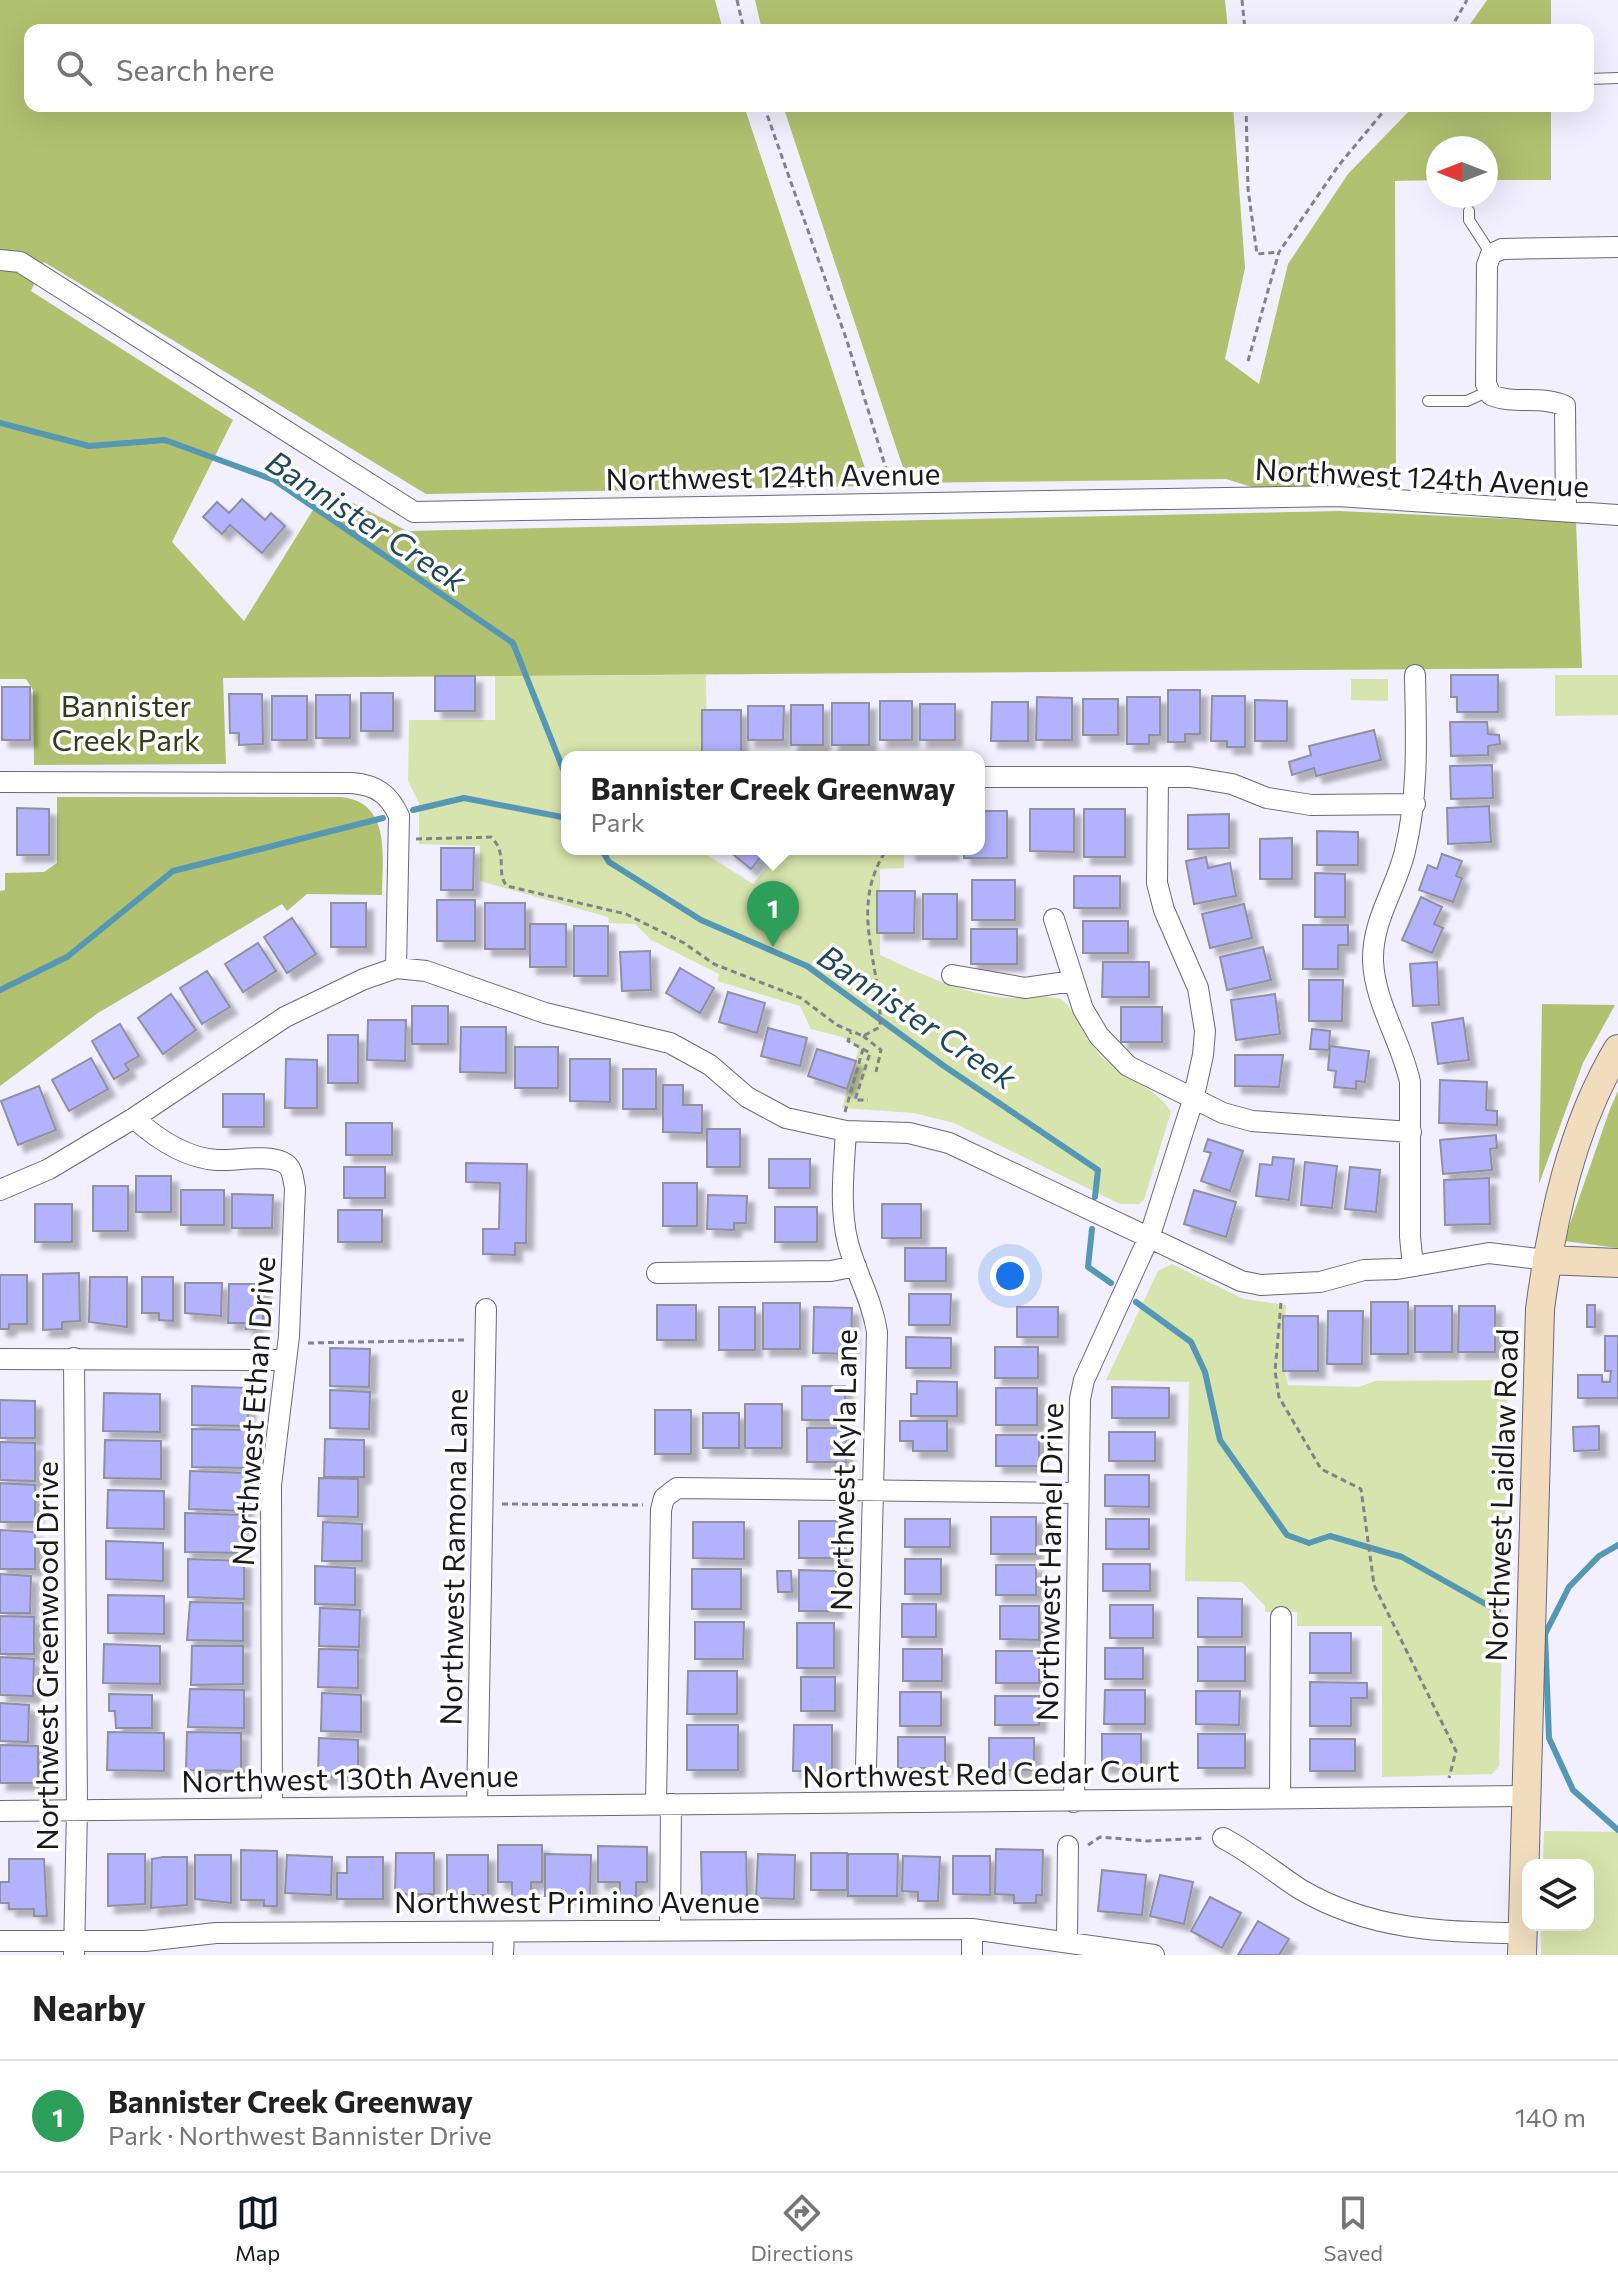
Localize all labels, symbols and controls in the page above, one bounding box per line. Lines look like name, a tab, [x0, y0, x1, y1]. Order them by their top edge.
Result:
search box	[24, 24, 1594, 112]
icon: search	[52, 46, 96, 90]
text: Search here	[116, 50, 275, 87]
north arrow	[1426, 136, 1498, 208]
water label: Bannister Creek	[259, 440, 475, 600]
street label: Northwest 124th Avenue	[1254, 449, 1590, 503]
street label: Northwest 124th Avenue	[605, 454, 941, 496]
park label: Bannister Creek Park	[52, 686, 200, 757]
popup	[561, 751, 985, 855]
text: Bannister Creek Greenway	[591, 769, 955, 806]
text: Park	[591, 806, 645, 837]
pin: 1	[747, 881, 799, 947]
water label: Bannister Creek	[811, 935, 1025, 1097]
street label: Northwest Ethan Drive	[223, 1255, 281, 1567]
your location	[990, 1256, 1030, 1296]
street label: Northwest Laidlaw Road	[1476, 1328, 1524, 1662]
street label: Northwest Kyla Lane	[821, 1329, 863, 1611]
street label: Northwest Ramona Lane	[431, 1388, 473, 1726]
street label: Northwest Hamel Drive	[1027, 1402, 1069, 1722]
street label: Northwest Greenwood Drive	[27, 1461, 64, 1851]
street label: Northwest Red Cedar Court	[802, 1750, 1180, 1794]
street label: Northwest 130th Avenue	[181, 1756, 519, 1798]
map controls	[1522, 1859, 1594, 1931]
button: layers	[1522, 1859, 1594, 1931]
street label: Northwest Primino Avenue	[394, 1882, 760, 1919]
text: Nearby	[32, 1986, 146, 2028]
text: Bannister Creek Greenway	[108, 2082, 473, 2119]
text: 1	[52, 2101, 64, 2132]
text: 140 m	[1515, 2101, 1586, 2132]
text: Park · Northwest Bannister Drive	[108, 2119, 492, 2150]
tab: Map	[235, 2191, 280, 2266]
tab: Directions	[750, 2191, 854, 2266]
tab: Saved	[1324, 2191, 1383, 2266]

